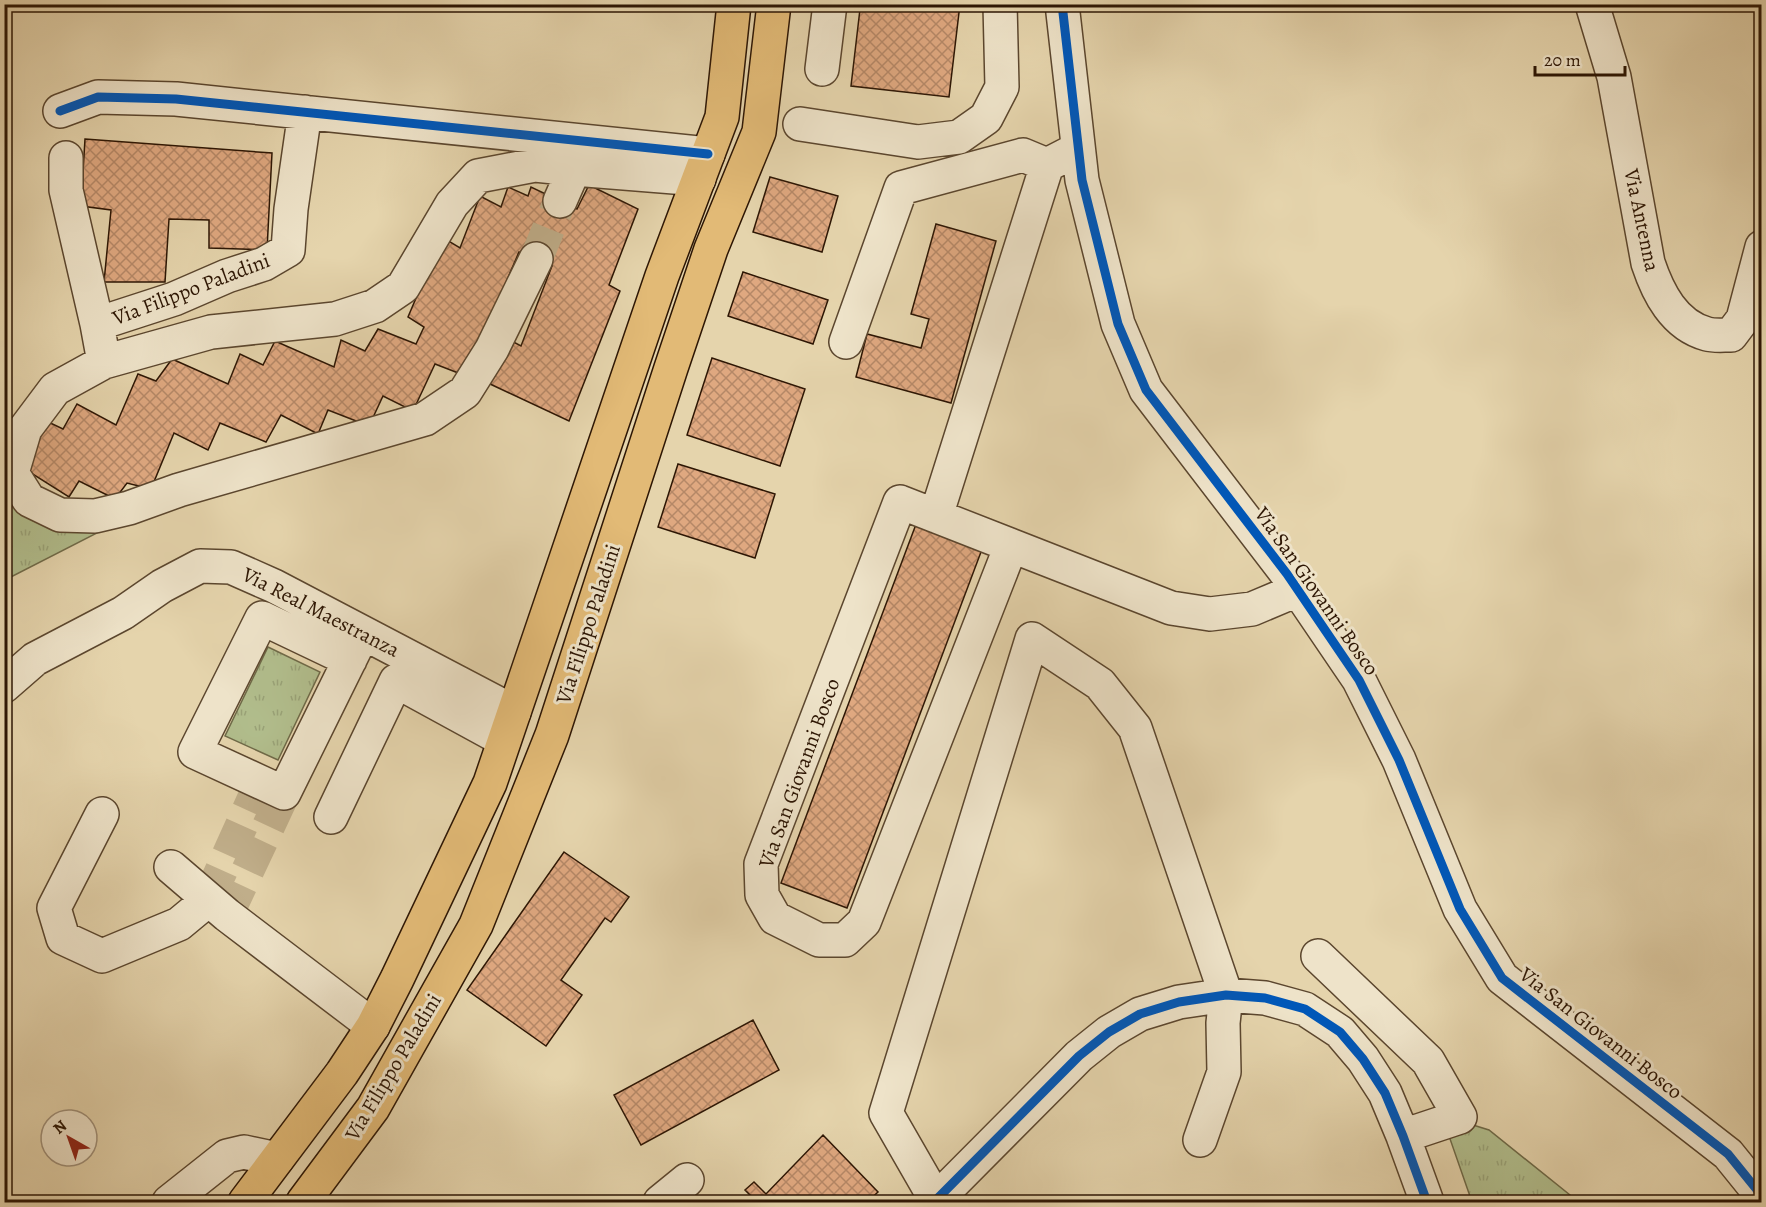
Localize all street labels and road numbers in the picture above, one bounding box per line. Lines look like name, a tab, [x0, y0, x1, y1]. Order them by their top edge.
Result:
street label: Via Antenna	[1617, 165, 1667, 274]
street label: Via Filippo Paladini	[107, 246, 274, 332]
street label: Via San Giovanni Bosco	[1248, 500, 1386, 681]
street label: Via Filippo Paladini	[549, 540, 627, 708]
street label: Via Real Maestranza	[237, 560, 405, 664]
street label: Via San Giovanni Bosco	[751, 674, 846, 873]
street label: Via San Giovanni Bosco	[1513, 960, 1688, 1106]
street label: Via Filippo Paladini	[338, 988, 448, 1146]

